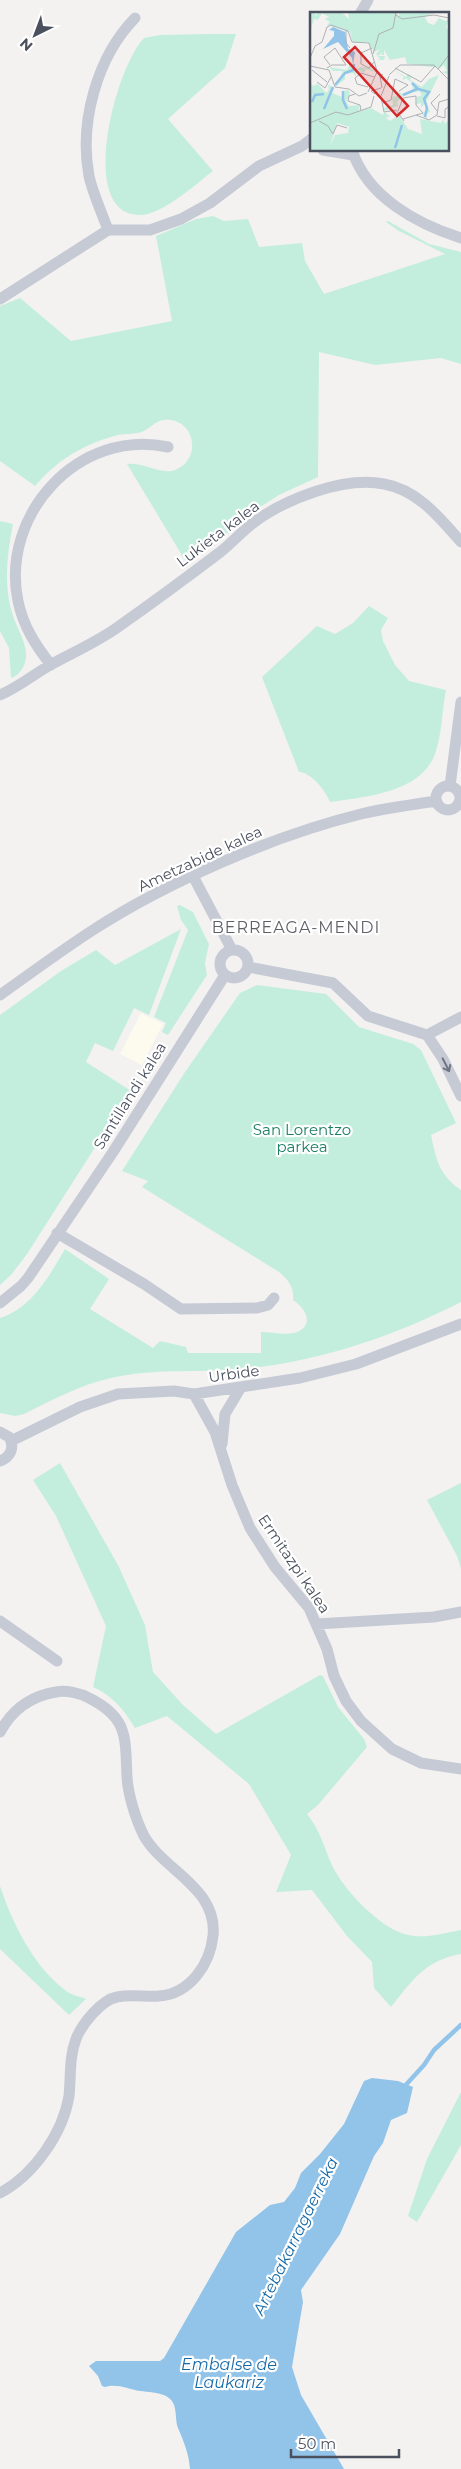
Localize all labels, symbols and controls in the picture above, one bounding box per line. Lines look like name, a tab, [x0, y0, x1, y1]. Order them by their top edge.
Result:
north arrow	[10, 10, 60, 60]
inset map	[310, 12, 448, 151]
text: N	[16, 34, 37, 55]
street label: Lukieta kalea	[173, 496, 263, 571]
street label: Ametzabide kalea	[135, 821, 265, 896]
district label: BERREAGA-MENDI	[212, 918, 380, 937]
street label: Santillandi kalea	[89, 1039, 170, 1153]
one-way arrow	[441, 1057, 451, 1072]
park label: San Lorentzo parkea	[253, 1120, 351, 1156]
street label: Urbide	[207, 1361, 261, 1386]
street label: Ermitazpi kalea	[254, 1510, 335, 1617]
water label: Artebakarragaerreka	[249, 2154, 342, 2319]
water label: Embalse de Laukariz	[181, 2355, 277, 2392]
scale bar	[291, 2426, 398, 2458]
text: 50 m	[298, 2434, 336, 2453]

